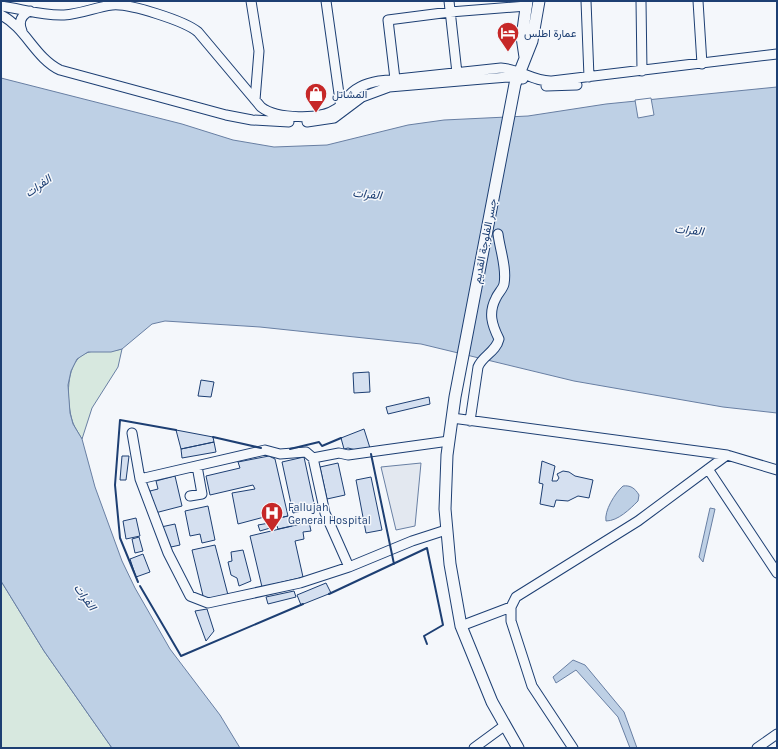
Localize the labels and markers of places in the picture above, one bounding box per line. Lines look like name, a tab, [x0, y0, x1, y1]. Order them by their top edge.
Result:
hotel icon: عمارة اطلس	[495, 20, 521, 53]
place label: عمارة اطلس	[524, 27, 577, 40]
shop icon: المشاتل	[303, 81, 329, 114]
place label: المشاتل	[332, 88, 367, 101]
hospital icon: Fallujah General Hospital	[259, 500, 285, 533]
place label: Fallujah General Hospital	[288, 501, 371, 527]

